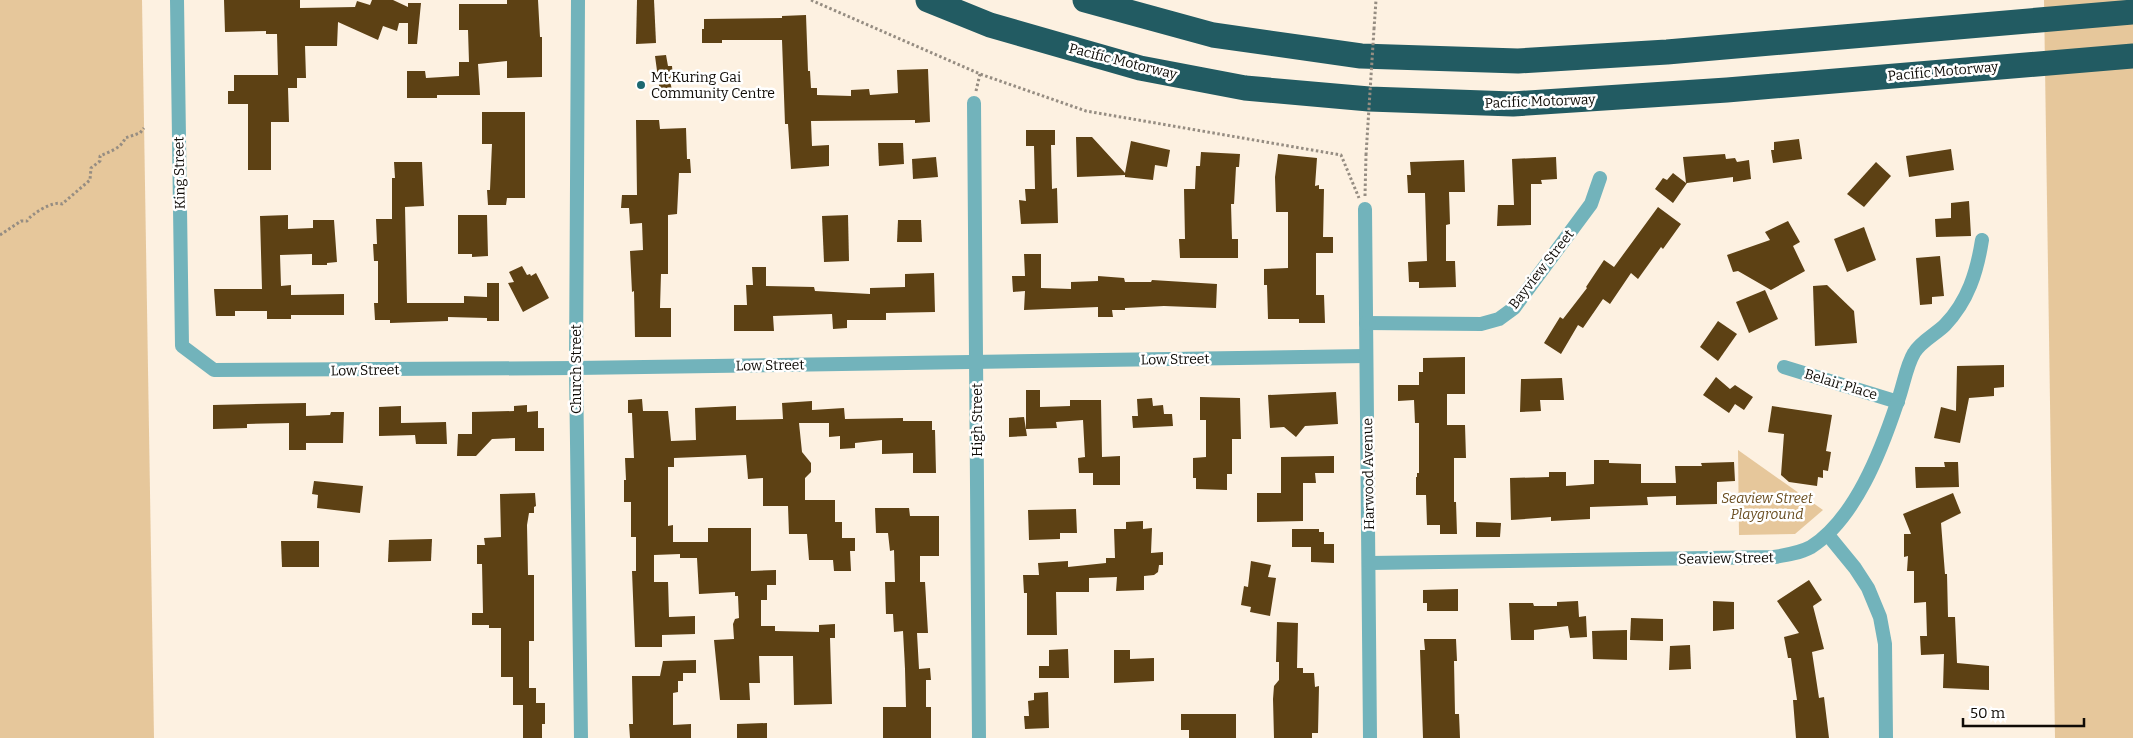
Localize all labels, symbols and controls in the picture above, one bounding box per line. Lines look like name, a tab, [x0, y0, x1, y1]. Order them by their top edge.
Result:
street label: Pacific Motorway	[1067, 40, 1179, 83]
street label: Pacific Motorway	[1887, 58, 2000, 85]
place label: Mt Kuring Gai Community Centre	[651, 69, 775, 102]
marker: Mt Kuring Gai Community Centre	[635, 79, 647, 91]
street label: Pacific Motorway	[1484, 91, 1596, 112]
street label: King Street	[170, 136, 189, 210]
street label: Bayview Street	[1505, 226, 1578, 312]
street label: Church Street	[568, 324, 585, 414]
street label: Low Street	[1140, 350, 1210, 369]
street label: Low Street	[735, 356, 805, 375]
street label: Low Street	[330, 361, 400, 380]
street label: Belair Place	[1802, 365, 1879, 404]
street label: High Street	[969, 383, 986, 457]
street label: Harwood Avenue	[1359, 418, 1378, 530]
park label: Seaview Street Playground	[1721, 490, 1814, 523]
street label: Seaview Street	[1678, 549, 1774, 568]
scale bar	[1963, 696, 2084, 728]
text: 50 m	[1970, 704, 2006, 722]

